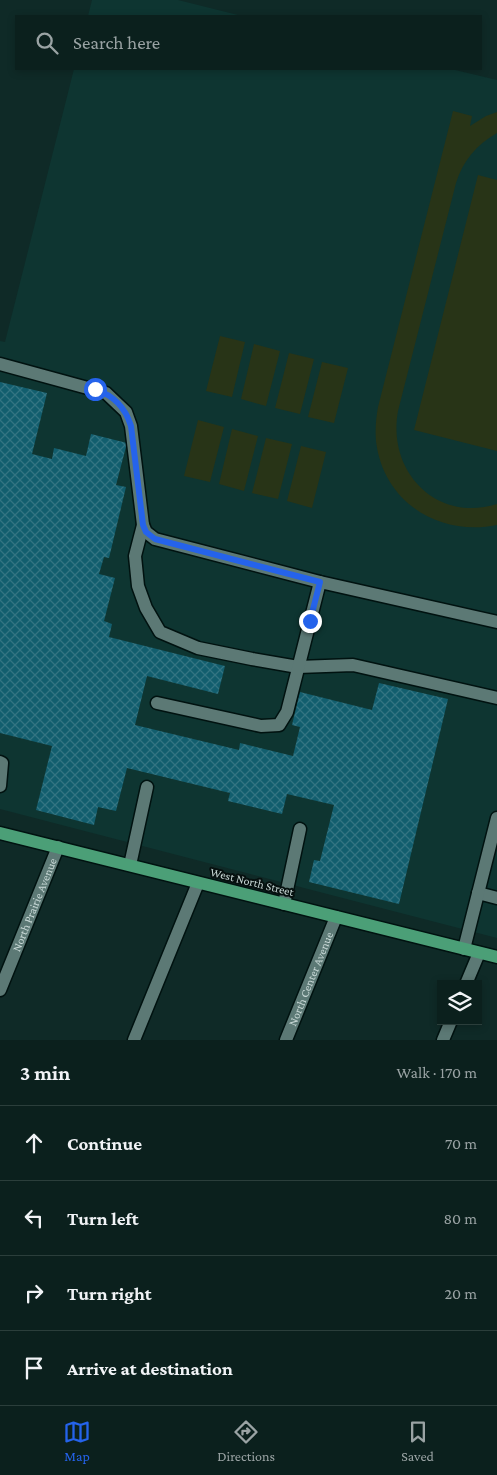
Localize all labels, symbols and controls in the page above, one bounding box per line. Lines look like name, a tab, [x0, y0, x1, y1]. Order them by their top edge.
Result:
search box	[15, 15, 482, 70]
icon: search	[33, 29, 61, 57]
text: Search here	[73, 32, 160, 53]
route start	[84, 378, 107, 401]
route end	[299, 610, 322, 633]
street label: North Prairie Avenue	[9, 856, 60, 954]
street label: West North Street	[209, 865, 296, 899]
street label: North Center Avenue	[285, 930, 336, 1028]
map controls	[437, 980, 482, 1025]
button: layers	[437, 980, 482, 1025]
text: 3 min	[20, 1061, 70, 1085]
text: Walk · 170 m	[397, 1064, 477, 1081]
icon: ahead	[20, 1129, 48, 1157]
text: Continue	[67, 1133, 142, 1154]
text: 70 m	[445, 1135, 477, 1152]
icon: left	[20, 1204, 48, 1232]
text: Turn left	[67, 1208, 139, 1229]
text: 80 m	[443, 1210, 477, 1227]
icon: right	[20, 1279, 48, 1307]
text: Turn right	[67, 1283, 152, 1304]
text: 20 m	[444, 1285, 477, 1302]
icon: arrive	[20, 1354, 48, 1382]
text: Arrive at destination	[67, 1358, 233, 1379]
tab: Map	[63, 1418, 91, 1464]
tab: Directions	[217, 1418, 275, 1464]
tab: Saved	[401, 1418, 434, 1464]

